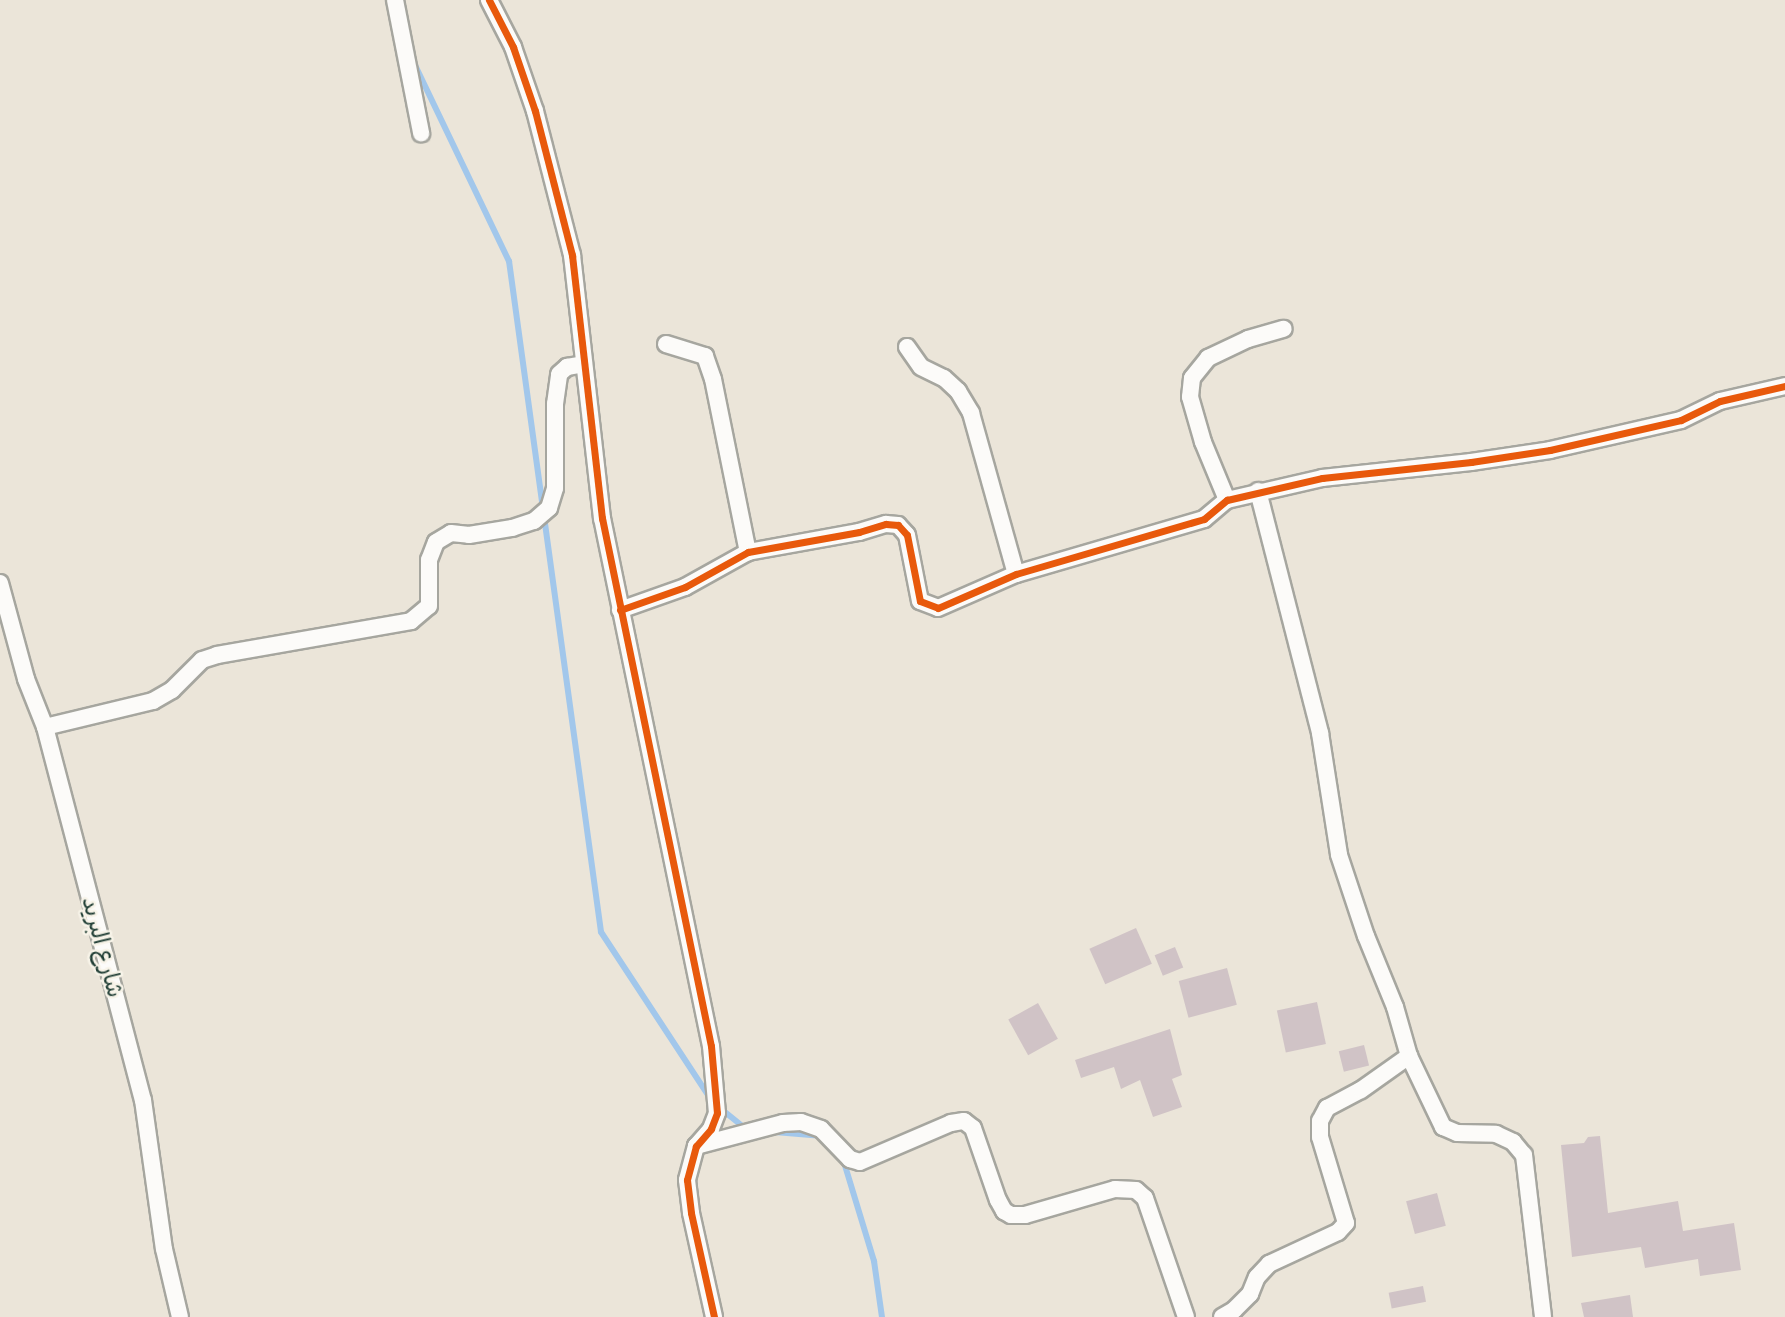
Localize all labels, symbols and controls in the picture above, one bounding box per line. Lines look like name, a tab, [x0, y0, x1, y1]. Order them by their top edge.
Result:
street label: شارع البريد	[76, 894, 130, 1000]

